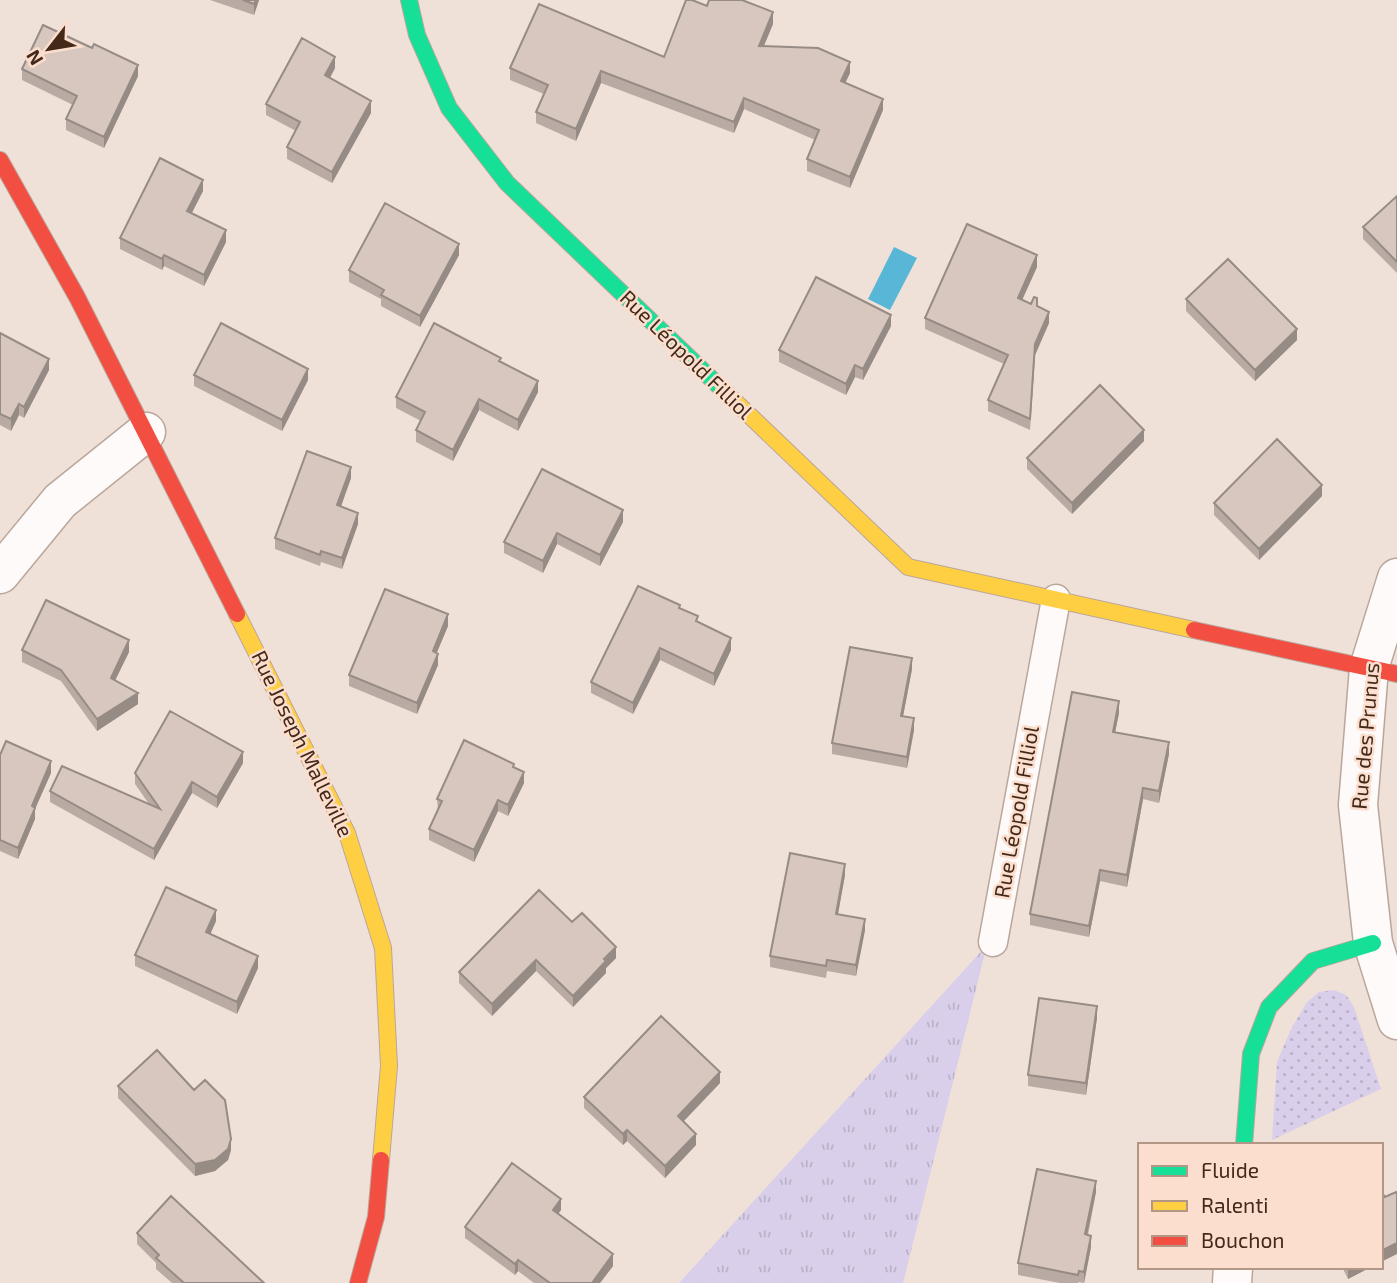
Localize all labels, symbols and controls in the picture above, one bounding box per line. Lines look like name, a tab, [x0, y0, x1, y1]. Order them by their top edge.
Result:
north arrow	[14, 14, 84, 84]
text: N	[21, 46, 47, 70]
street label: Rue Léopold Filliol	[616, 284, 759, 424]
street label: Rue Joseph Malleville	[247, 646, 359, 841]
street label: Rue des Prunus	[1346, 661, 1383, 810]
street label: Rue Léopold Filliol	[988, 723, 1043, 900]
legend	[1138, 1143, 1383, 1269]
text: Fluide	[1201, 1157, 1259, 1182]
text: Ralenti	[1201, 1192, 1268, 1217]
text: Bouchon	[1201, 1227, 1285, 1252]

